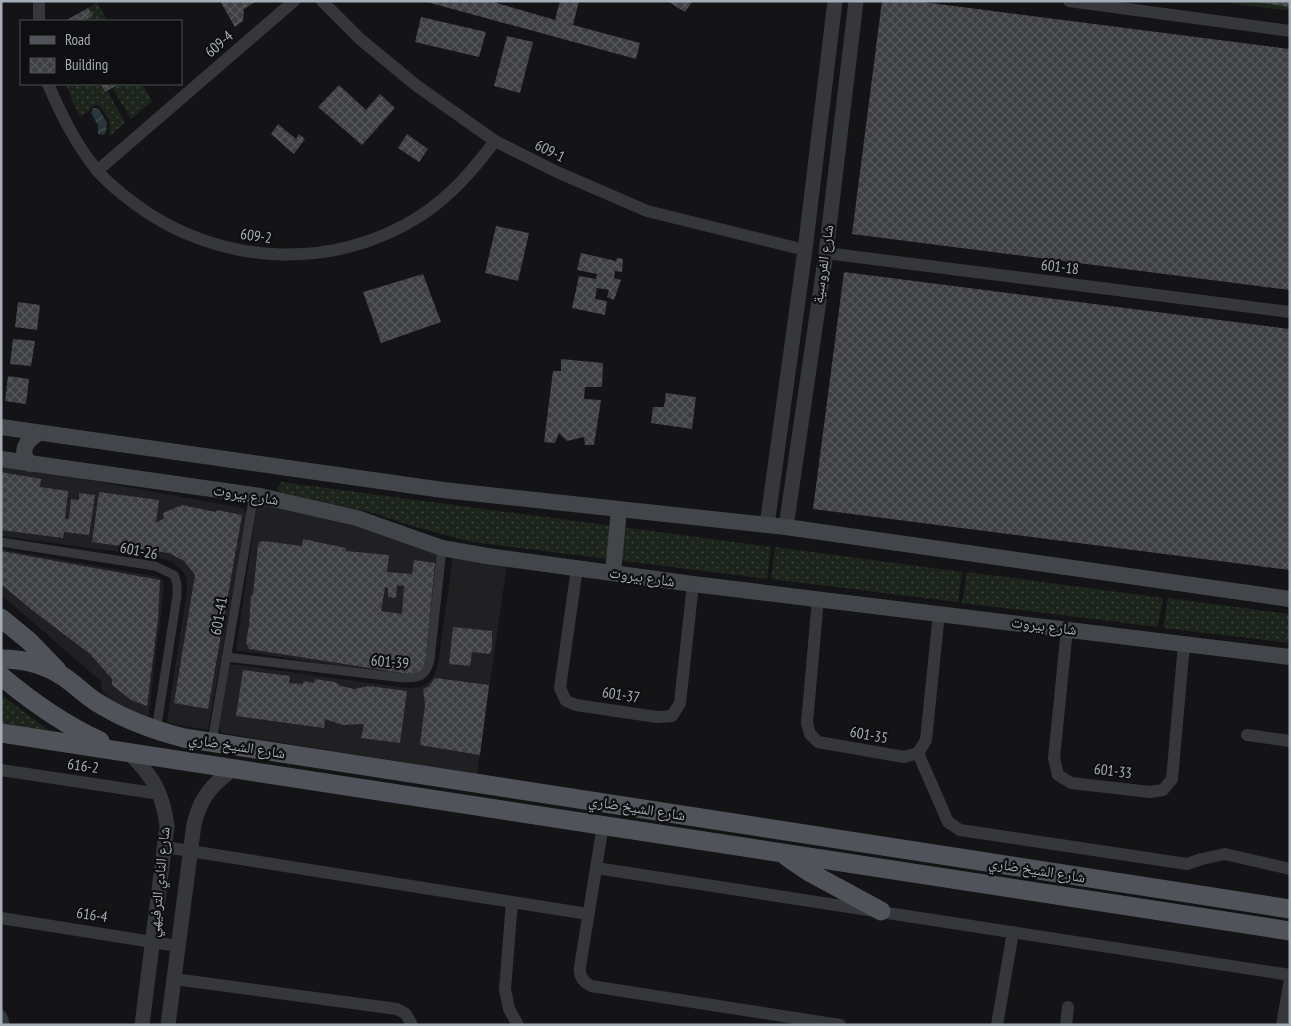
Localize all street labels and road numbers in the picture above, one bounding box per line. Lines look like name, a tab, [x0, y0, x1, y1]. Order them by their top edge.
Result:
street label: 609-4	[201, 26, 237, 61]
street label: 609-1	[532, 135, 568, 166]
street label: شارع الفروسية	[808, 223, 838, 305]
street label: 609-2	[239, 224, 273, 247]
street label: 601-18	[1040, 255, 1080, 278]
street label: شارع بيروت	[212, 480, 280, 510]
street label: 601-26	[119, 538, 160, 564]
street label: شارع بيروت	[608, 563, 676, 592]
street label: 601-41	[206, 595, 231, 636]
street label: شارع بيروت	[1010, 612, 1078, 640]
street label: 601-39	[370, 650, 410, 673]
street label: 601-37	[601, 682, 641, 707]
street label: 601-35	[849, 722, 890, 747]
street label: شارع الشيخ ضاري	[187, 728, 287, 765]
street label: 616-2	[66, 754, 100, 777]
street label: 601-33	[1093, 759, 1133, 782]
street label: شارع الشيخ ضاري	[587, 790, 687, 827]
street label: شارع النادي الترفيهي	[143, 826, 177, 939]
street label: شارع الشيخ ضاري	[987, 852, 1087, 889]
street label: 616-4	[75, 903, 109, 926]

